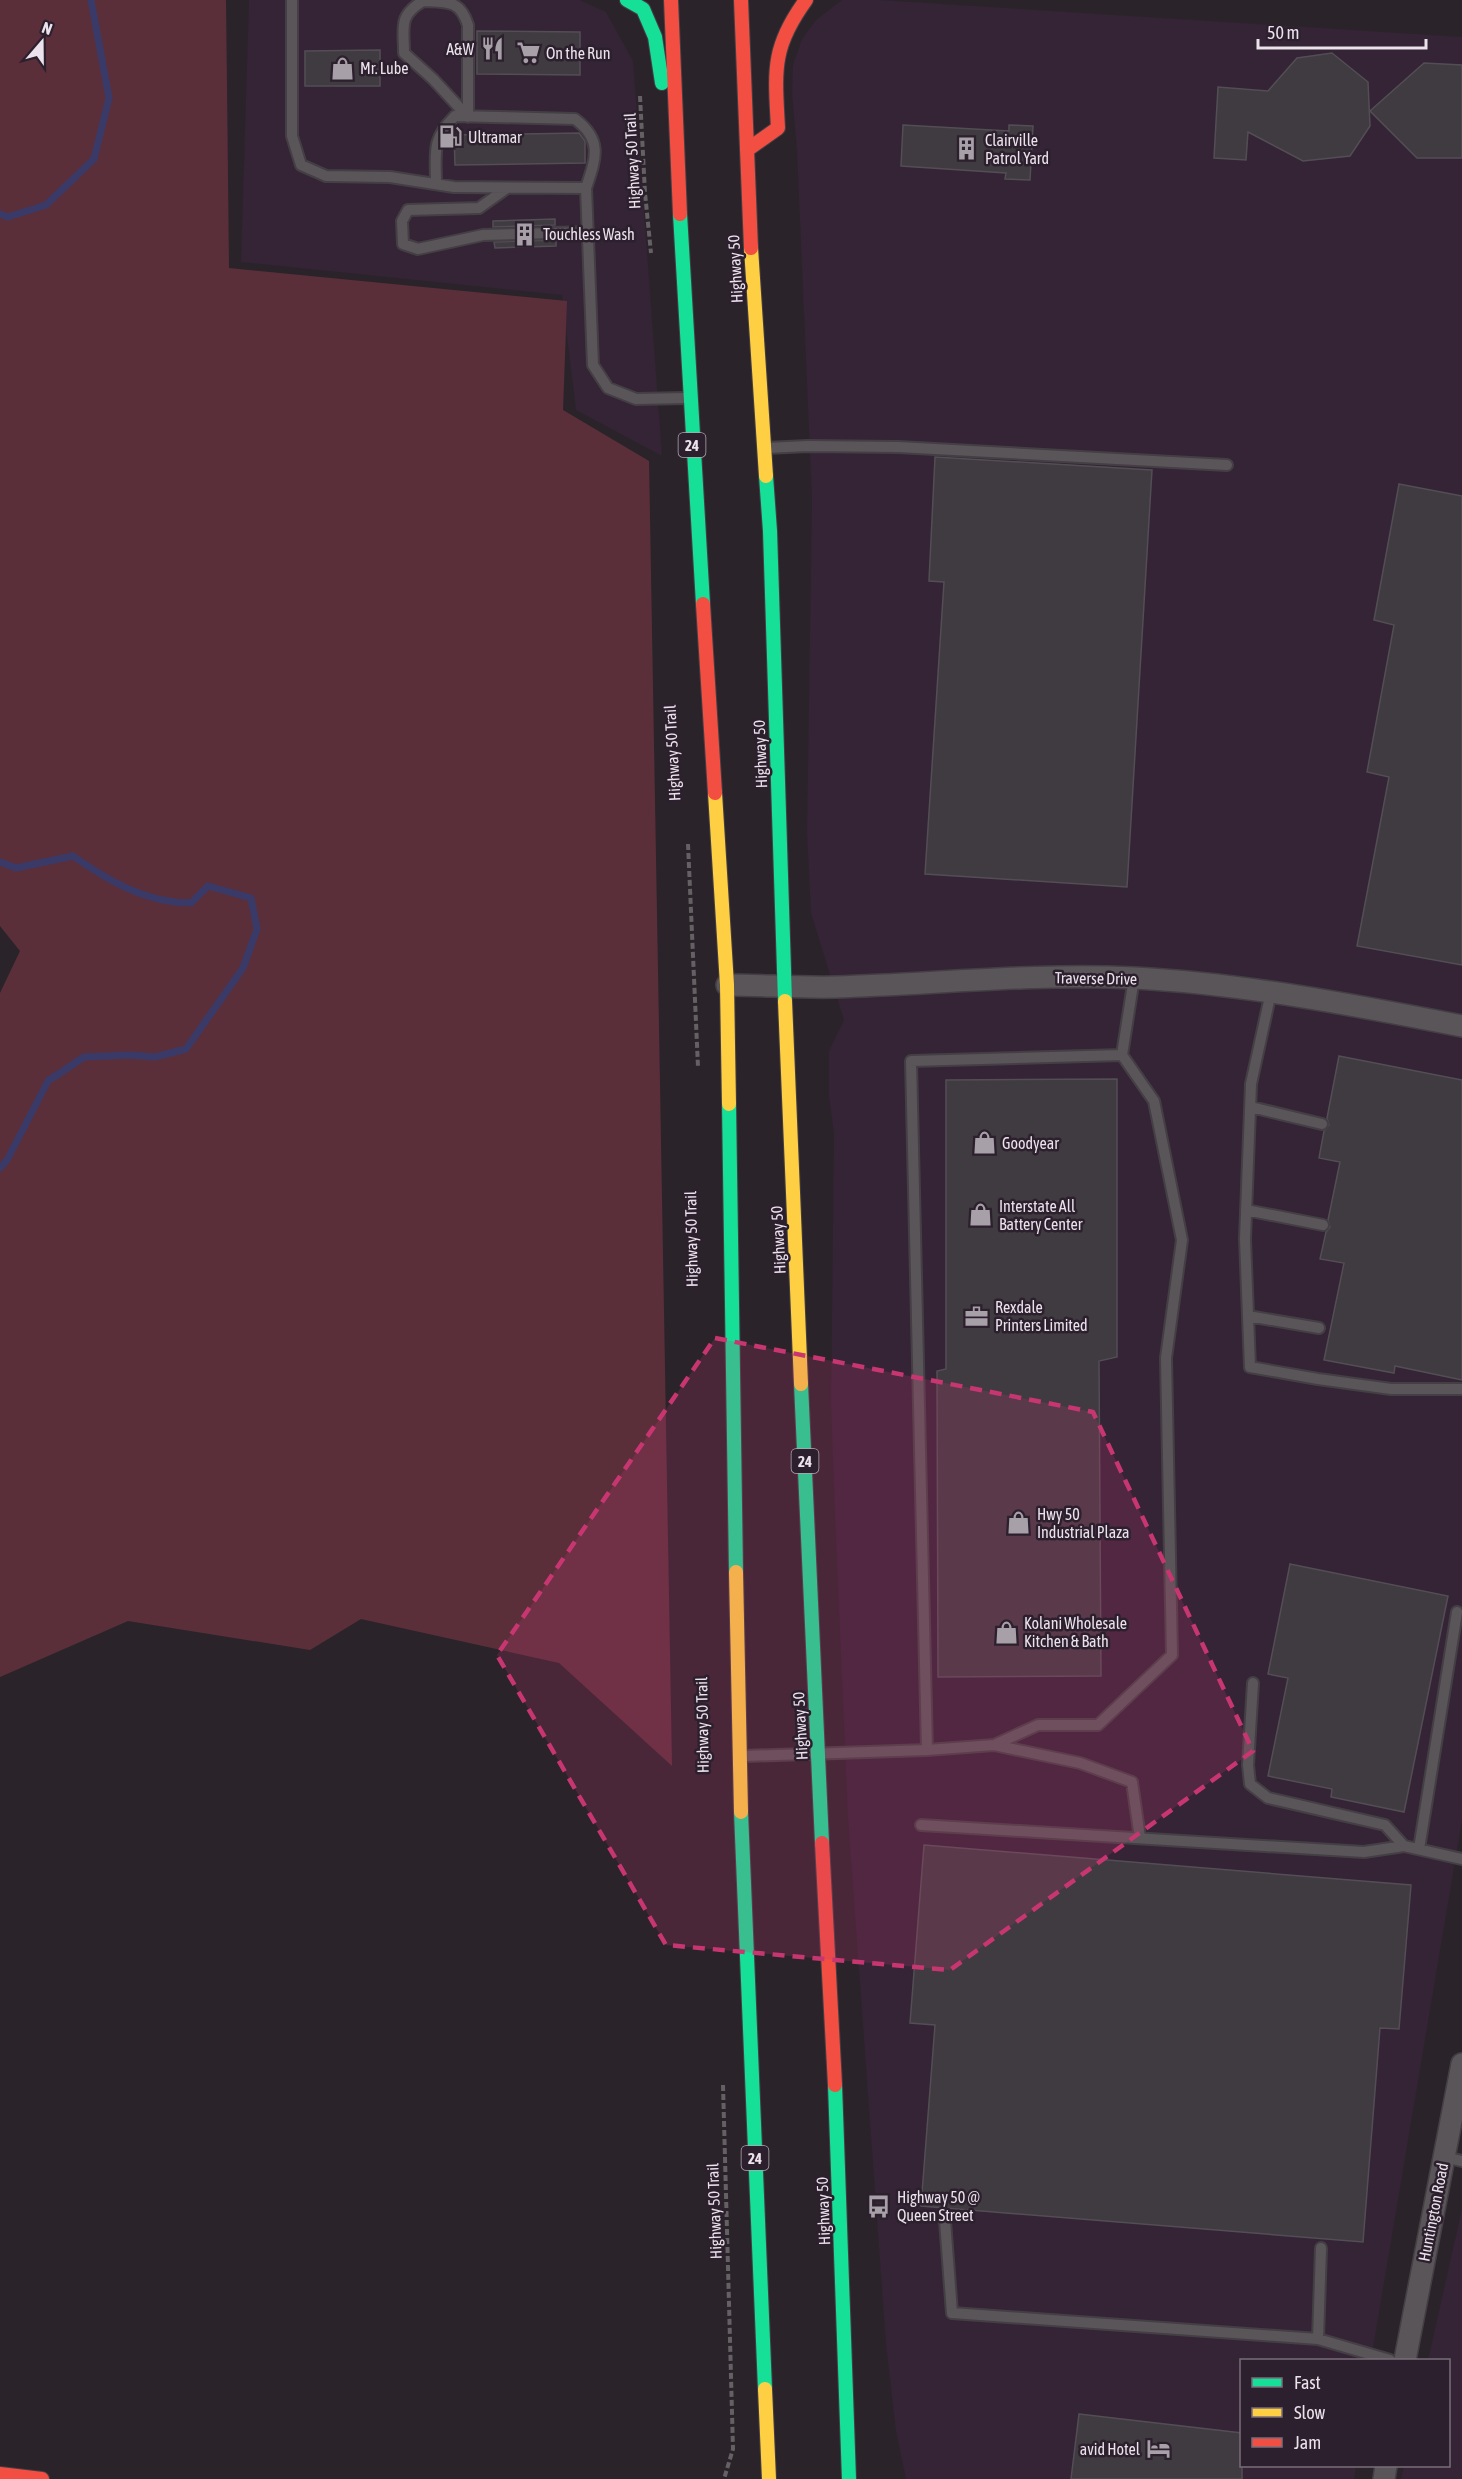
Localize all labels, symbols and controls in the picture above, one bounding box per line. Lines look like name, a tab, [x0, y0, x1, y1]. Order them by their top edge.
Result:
north arrow	[12, 12, 72, 72]
scale bar	[1258, 12, 1426, 50]
text: N	[40, 18, 55, 38]
text: 50 m	[1267, 22, 1299, 43]
restaurant icon: A&W	[479, 36, 505, 62]
place label: A&W	[446, 40, 474, 58]
supermarket icon: On the Run	[515, 40, 541, 66]
place label: On the Run	[546, 44, 611, 62]
shop icon: Mr. Lube	[329, 55, 355, 81]
place label: Mr. Lube	[360, 59, 409, 77]
street label: Highway 50 Trail	[620, 112, 645, 210]
fuel station icon: Ultramar	[437, 124, 463, 150]
place label: Ultramar	[468, 128, 522, 146]
place label: Clairville Patrol Yard	[985, 131, 1049, 167]
building icon: Clairville Patrol Yard	[954, 136, 980, 162]
building icon: Touchless Wash	[512, 221, 538, 247]
place label: Touchless Wash	[543, 225, 635, 243]
street label: Highway 50	[724, 234, 747, 304]
road number: 24	[678, 433, 706, 457]
street label: Highway 50 Trail	[660, 704, 685, 802]
street label: Highway 50	[750, 720, 771, 788]
street label: Traverse Drive	[1055, 968, 1137, 988]
shop icon: Goodyear	[971, 1130, 997, 1156]
place label: Goodyear	[1002, 1134, 1059, 1153]
street label: Highway 50 Trail	[681, 1190, 702, 1287]
place label: Interstate All Battery Center	[999, 1197, 1083, 1234]
shop icon: Interstate All Battery Center	[968, 1202, 994, 1228]
street label: Highway 50	[767, 1205, 790, 1275]
place label: Rexdale Printers Limited	[995, 1298, 1088, 1334]
office icon: Rexdale Printers Limited	[964, 1303, 990, 1329]
road number: 24	[792, 1449, 818, 1473]
place label: Hwy 50 Industrial Plaza	[1037, 1505, 1129, 1541]
shop icon: Hwy 50 Industrial Plaza	[1006, 1510, 1032, 1536]
place label: Kolani Wholesale Kitchen & Bath	[1024, 1614, 1127, 1650]
shop icon: Kolani Wholesale Kitchen & Bath	[993, 1619, 1019, 1645]
street label: Highway 50 Trail	[692, 1676, 713, 1773]
street label: Highway 50	[789, 1691, 812, 1761]
road number: 24	[742, 2146, 768, 2170]
street label: Huntington Road	[1415, 2161, 1452, 2263]
street label: Highway 50 Trail	[703, 2162, 726, 2259]
street label: Highway 50	[813, 2177, 834, 2245]
place label: Highway 50 @ Queen Street	[897, 2188, 980, 2224]
bus stop icon: Highway 50 @ Queen Street	[866, 2193, 892, 2219]
legend	[1240, 2359, 1450, 2467]
text: Fast	[1294, 2372, 1321, 2393]
text: Slow	[1294, 2402, 1325, 2423]
text: Jam	[1294, 2432, 1321, 2453]
hotel icon: avid Hotel	[1145, 2436, 1171, 2462]
place label: avid Hotel	[1080, 2440, 1141, 2458]

